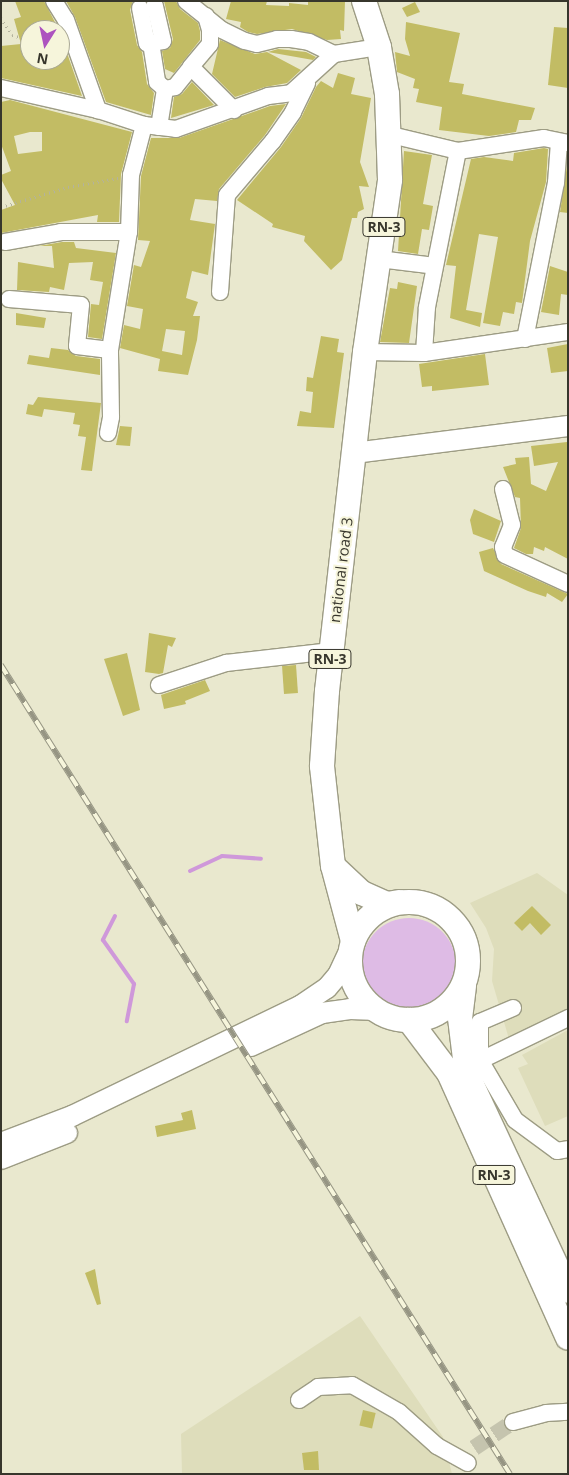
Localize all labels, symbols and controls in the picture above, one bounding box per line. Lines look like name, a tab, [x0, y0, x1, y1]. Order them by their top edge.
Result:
north arrow	[20, 20, 70, 70]
text: N	[35, 49, 50, 70]
road number: RN-3	[362, 216, 406, 238]
street label: national road 3	[326, 516, 356, 624]
road number: RN-3	[308, 648, 352, 671]
road number: RN-3	[472, 1164, 516, 1186]

